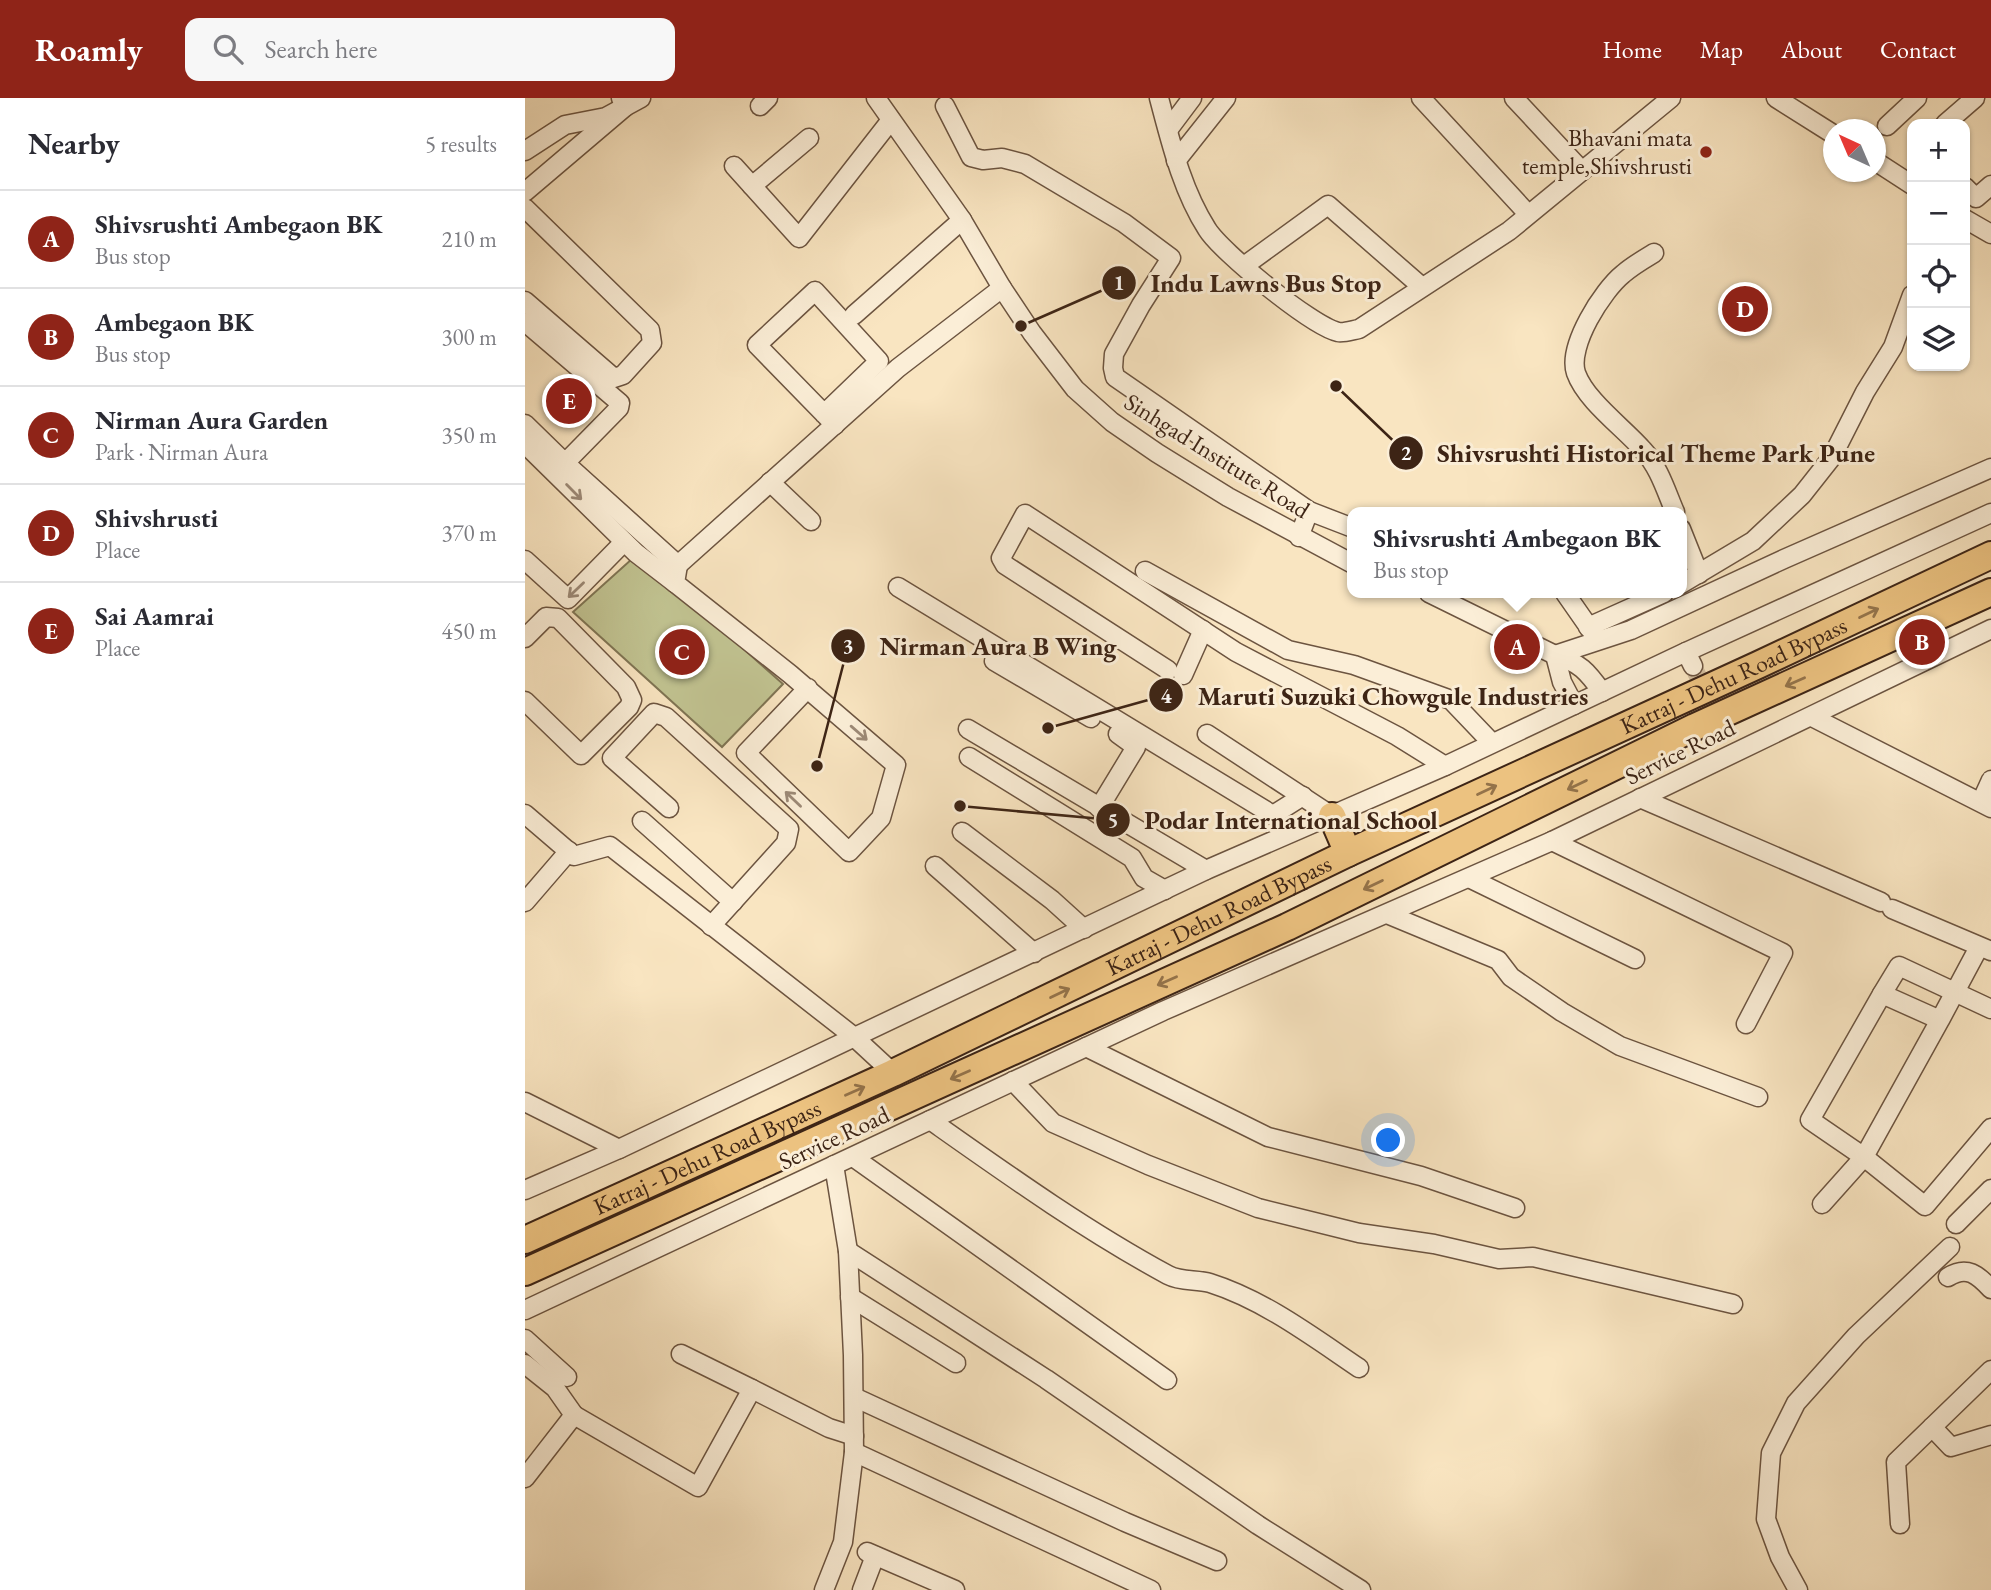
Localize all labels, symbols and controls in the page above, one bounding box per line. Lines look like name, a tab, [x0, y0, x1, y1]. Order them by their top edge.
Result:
search box	[185, 18, 675, 81]
text: Roamly	[35, 28, 143, 71]
icon: search	[209, 30, 247, 68]
text: Search here	[265, 32, 377, 66]
text: Home	[1602, 34, 1662, 65]
text: Map	[1700, 34, 1743, 65]
text: About	[1781, 34, 1842, 65]
text: Contact	[1880, 34, 1956, 65]
north arrow	[1823, 119, 1886, 182]
map controls	[1907, 119, 1970, 371]
button: +	[1907, 119, 1970, 182]
place label: Bhavani mata temple,Shivshrusti	[1522, 122, 1692, 181]
text: Nearby	[28, 124, 120, 163]
text: 5 results	[425, 129, 497, 159]
marker: Bhavani mata temple,Shivshrusti	[1698, 144, 1714, 160]
button: −	[1907, 182, 1970, 245]
text: Shivsrushti Ambegaon BK	[95, 207, 383, 241]
text: A	[43, 224, 59, 254]
text: 210 m	[441, 224, 497, 254]
text: Bus stop	[95, 241, 171, 271]
button: locate	[1907, 245, 1970, 308]
callout: Indu Lawns Bus Stop	[1102, 260, 1395, 307]
text: Indu Lawns Bus Stop	[1151, 266, 1381, 300]
text: 1	[1113, 269, 1125, 296]
pin: D	[1722, 283, 1768, 335]
text: Ambegaon BK	[95, 305, 254, 339]
button: layers	[1907, 308, 1970, 371]
text: B	[44, 322, 58, 352]
text: 300 m	[441, 322, 497, 352]
text: Bus stop	[95, 339, 171, 369]
pin: E	[546, 375, 592, 427]
street label: Sinhgad Institute Road	[1119, 386, 1317, 526]
text: Nirman Aura Garden	[95, 403, 328, 437]
text: C	[43, 420, 59, 450]
text: 350 m	[441, 420, 497, 450]
callout: Shivsrushti Historical Theme Park Pune	[1388, 429, 1889, 476]
text: Shivsrushti Historical Theme Park Pune	[1437, 436, 1875, 470]
text: Park · Nirman Aura	[95, 437, 268, 467]
text: 2	[1400, 439, 1412, 466]
one-way arrow	[565, 483, 582, 500]
text: Shivshrusti	[95, 501, 218, 535]
popup	[1347, 507, 1687, 598]
text: D	[42, 518, 60, 548]
text: 370 m	[441, 518, 497, 548]
text: Shivsrushti Ambegaon BK	[1373, 521, 1661, 555]
text: Place	[95, 535, 140, 565]
text: Bus stop	[1373, 555, 1449, 585]
one-way arrow	[568, 581, 586, 598]
text: Sai Aamrai	[95, 599, 214, 633]
one-way arrow	[1858, 606, 1879, 619]
street label: Katraj - Dehu Road Bypass	[1615, 609, 1852, 741]
text: E	[44, 616, 58, 646]
text: 450 m	[441, 616, 497, 646]
pin: B	[1899, 616, 1945, 668]
pin: A	[1494, 621, 1540, 673]
callout: Nirman Aura B Wing	[831, 622, 1131, 669]
pin: C	[659, 626, 705, 678]
text: Nirman Aura B Wing	[880, 629, 1117, 663]
text: 3	[842, 632, 854, 659]
text: Place	[95, 633, 140, 663]
callout: Maruti Suzuki Chowgule Industries	[1149, 672, 1602, 719]
one-way arrow	[1785, 676, 1807, 689]
text: Maruti Suzuki Chowgule Industries	[1198, 679, 1588, 713]
text: 4	[1160, 682, 1172, 709]
street label: Service Road	[1620, 711, 1741, 791]
one-way arrow	[850, 725, 868, 741]
one-way arrow	[1567, 778, 1588, 792]
one-way arrow	[1476, 783, 1497, 796]
one-way arrow	[785, 790, 802, 807]
callout: Podar International School	[1095, 796, 1452, 843]
text: Podar International School	[1144, 803, 1438, 837]
text: 5	[1107, 806, 1119, 833]
street label: Katraj - Dehu Road Bypass	[1101, 847, 1336, 983]
one-way arrow	[1363, 878, 1384, 892]
one-way arrow	[1157, 975, 1178, 988]
one-way arrow	[1049, 985, 1070, 999]
one-way arrow	[950, 1069, 971, 1082]
one-way arrow	[844, 1084, 865, 1097]
street label: Katraj - Dehu Road Bypass	[588, 1092, 826, 1222]
street label: Service Road	[773, 1098, 895, 1177]
your location	[1371, 1123, 1405, 1157]

